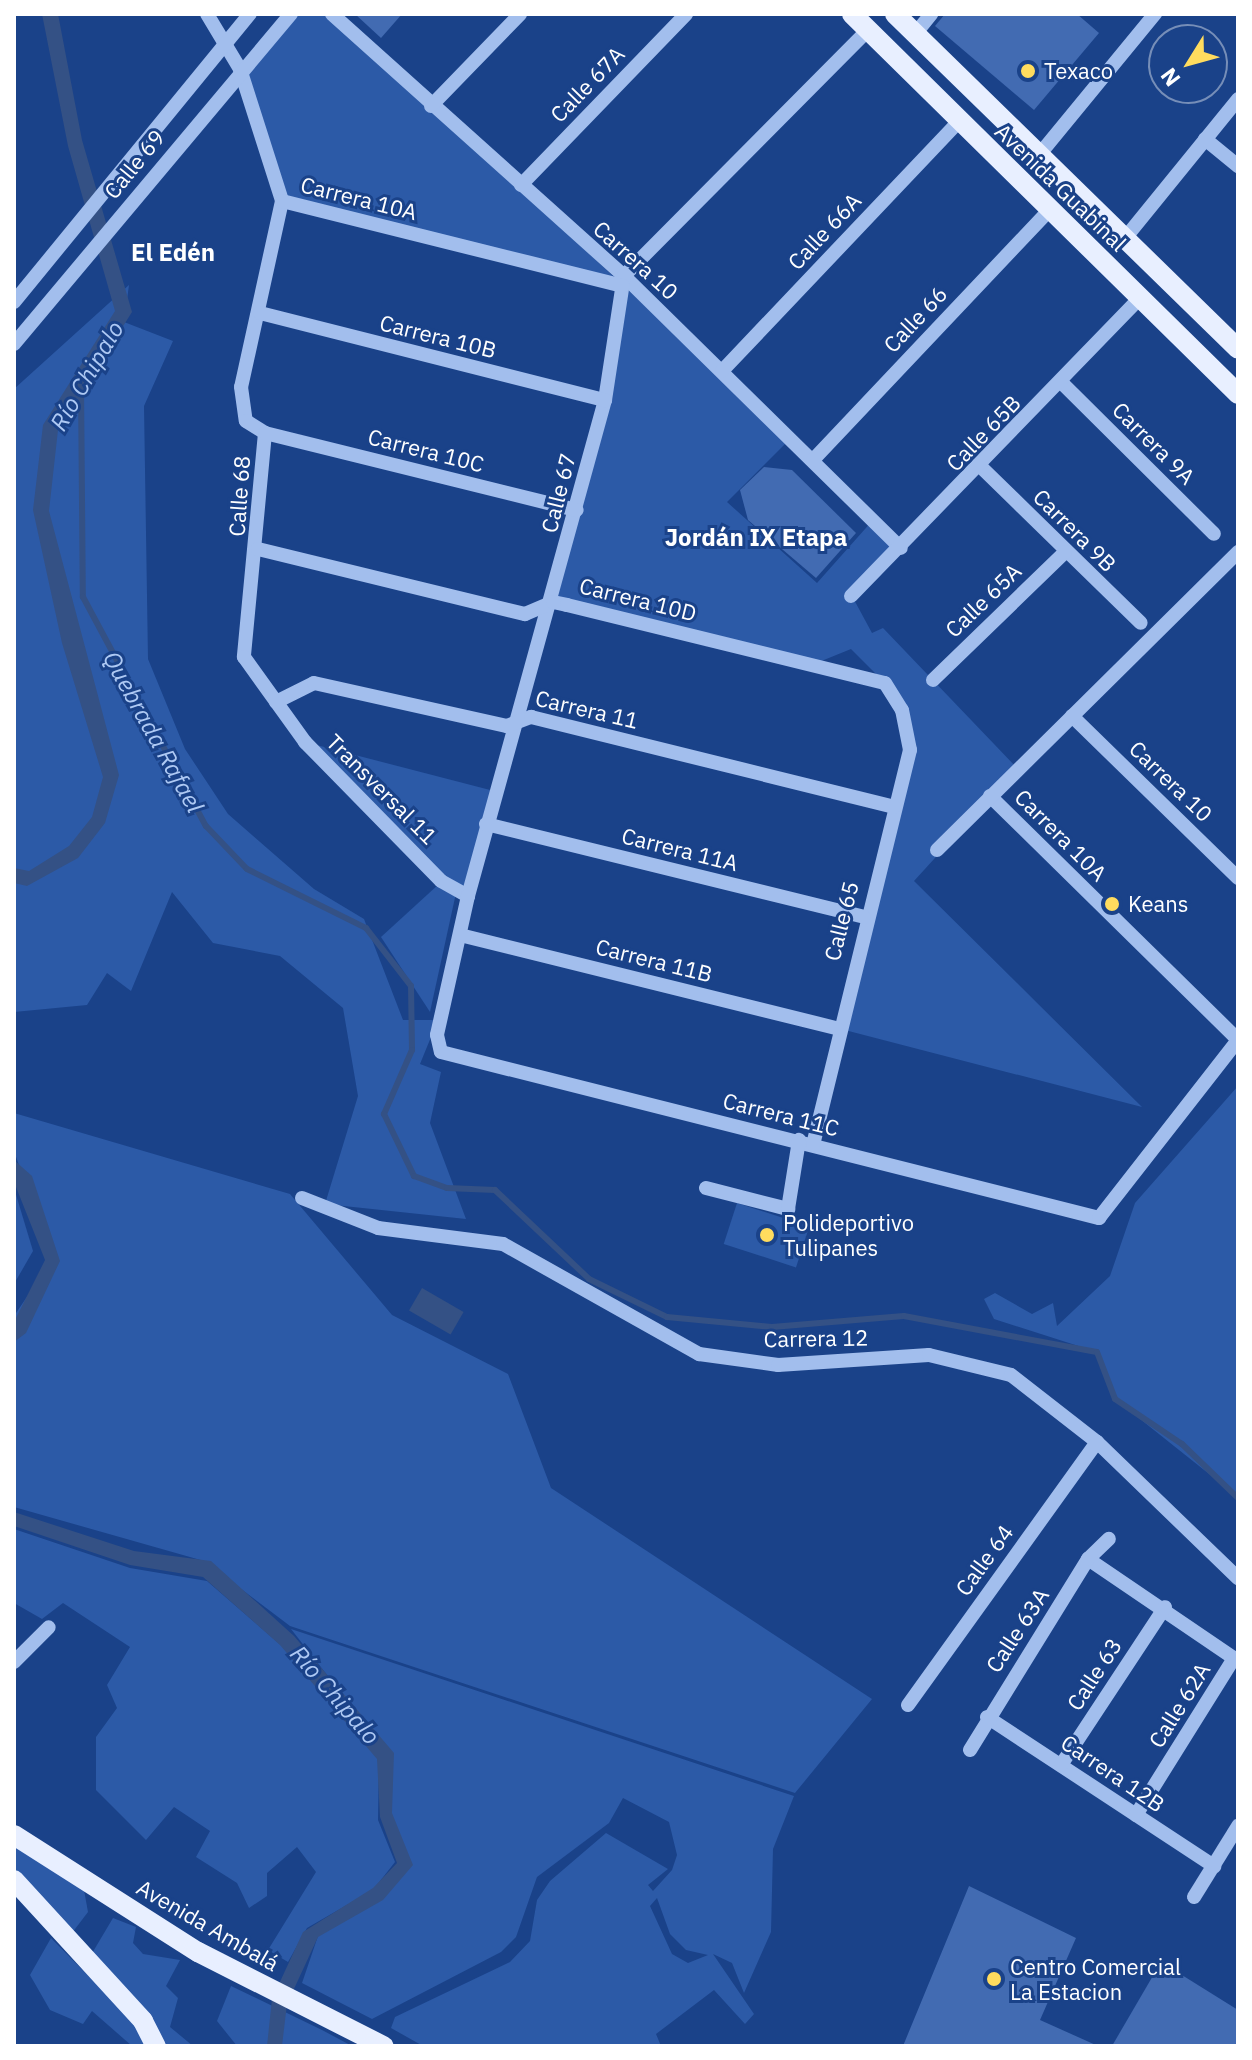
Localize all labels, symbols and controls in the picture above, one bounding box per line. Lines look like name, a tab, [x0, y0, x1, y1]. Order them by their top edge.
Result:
north arrow	[1148, 24, 1228, 104]
street label: Calle 67A	[544, 41, 630, 127]
place label: Texaco	[1044, 58, 1113, 84]
marker: Texaco	[1019, 62, 1037, 80]
text: N	[1154, 62, 1186, 93]
street label: Avenida Guabinal	[990, 118, 1132, 256]
street label: Calle 69	[98, 124, 170, 204]
street label: Carrera 10A	[298, 171, 420, 225]
street label: Calle 66A	[782, 187, 866, 275]
street label: Carrera 10	[588, 215, 684, 305]
district label: El Edén	[131, 239, 215, 267]
street label: Calle 66	[878, 280, 952, 358]
street label: Carrera 10B	[377, 309, 499, 363]
water label: Río Chipalo	[44, 316, 130, 436]
street label: Calle 65B	[940, 390, 1026, 476]
street label: Carrera 9A	[1107, 396, 1201, 490]
street label: Carrera 10C	[365, 423, 487, 477]
street label: Calle 67	[535, 451, 581, 535]
street label: Calle 68	[223, 455, 255, 537]
street label: Carrera 9B	[1028, 483, 1122, 577]
district label: Jordán IX Etapa	[665, 524, 847, 552]
street label: Calle 65A	[940, 557, 1026, 643]
street label: Carrera 10D	[577, 572, 699, 626]
water label: Quebrada Rafael	[97, 646, 209, 818]
street label: Carrera 11	[533, 684, 641, 734]
street label: Transversal 11	[321, 728, 443, 850]
street label: Carrera 10	[1124, 735, 1218, 827]
street label: Carrera 10A	[1010, 784, 1112, 886]
street label: Carrera 11A	[619, 822, 741, 876]
street label: Calle 65	[818, 879, 864, 963]
place label: Keans	[1128, 891, 1188, 917]
marker: Keans	[1103, 895, 1121, 913]
street label: Carrera 11B	[593, 933, 715, 987]
street label: Carrera 11C	[720, 1087, 842, 1141]
place label: Polideportivo Tulipanes	[783, 1209, 914, 1260]
marker: Polideportivo Tulipanes	[758, 1226, 776, 1244]
street label: Carrera 12	[763, 1324, 869, 1352]
street label: Calle 64	[950, 1520, 1018, 1600]
street label: Calle 63A	[980, 1583, 1054, 1677]
street label: Calle 63	[1061, 1633, 1127, 1715]
water label: Río Chipalo	[284, 1640, 386, 1750]
street label: Calle 62A	[1143, 1658, 1215, 1752]
street label: Carrera 12B	[1056, 1729, 1170, 1817]
street label: Avenida Ambalá	[132, 1874, 284, 1976]
place label: Centro Comercial La Estacion	[1010, 1953, 1181, 2004]
marker: Centro Comercial La Estacion	[985, 1970, 1003, 1988]

